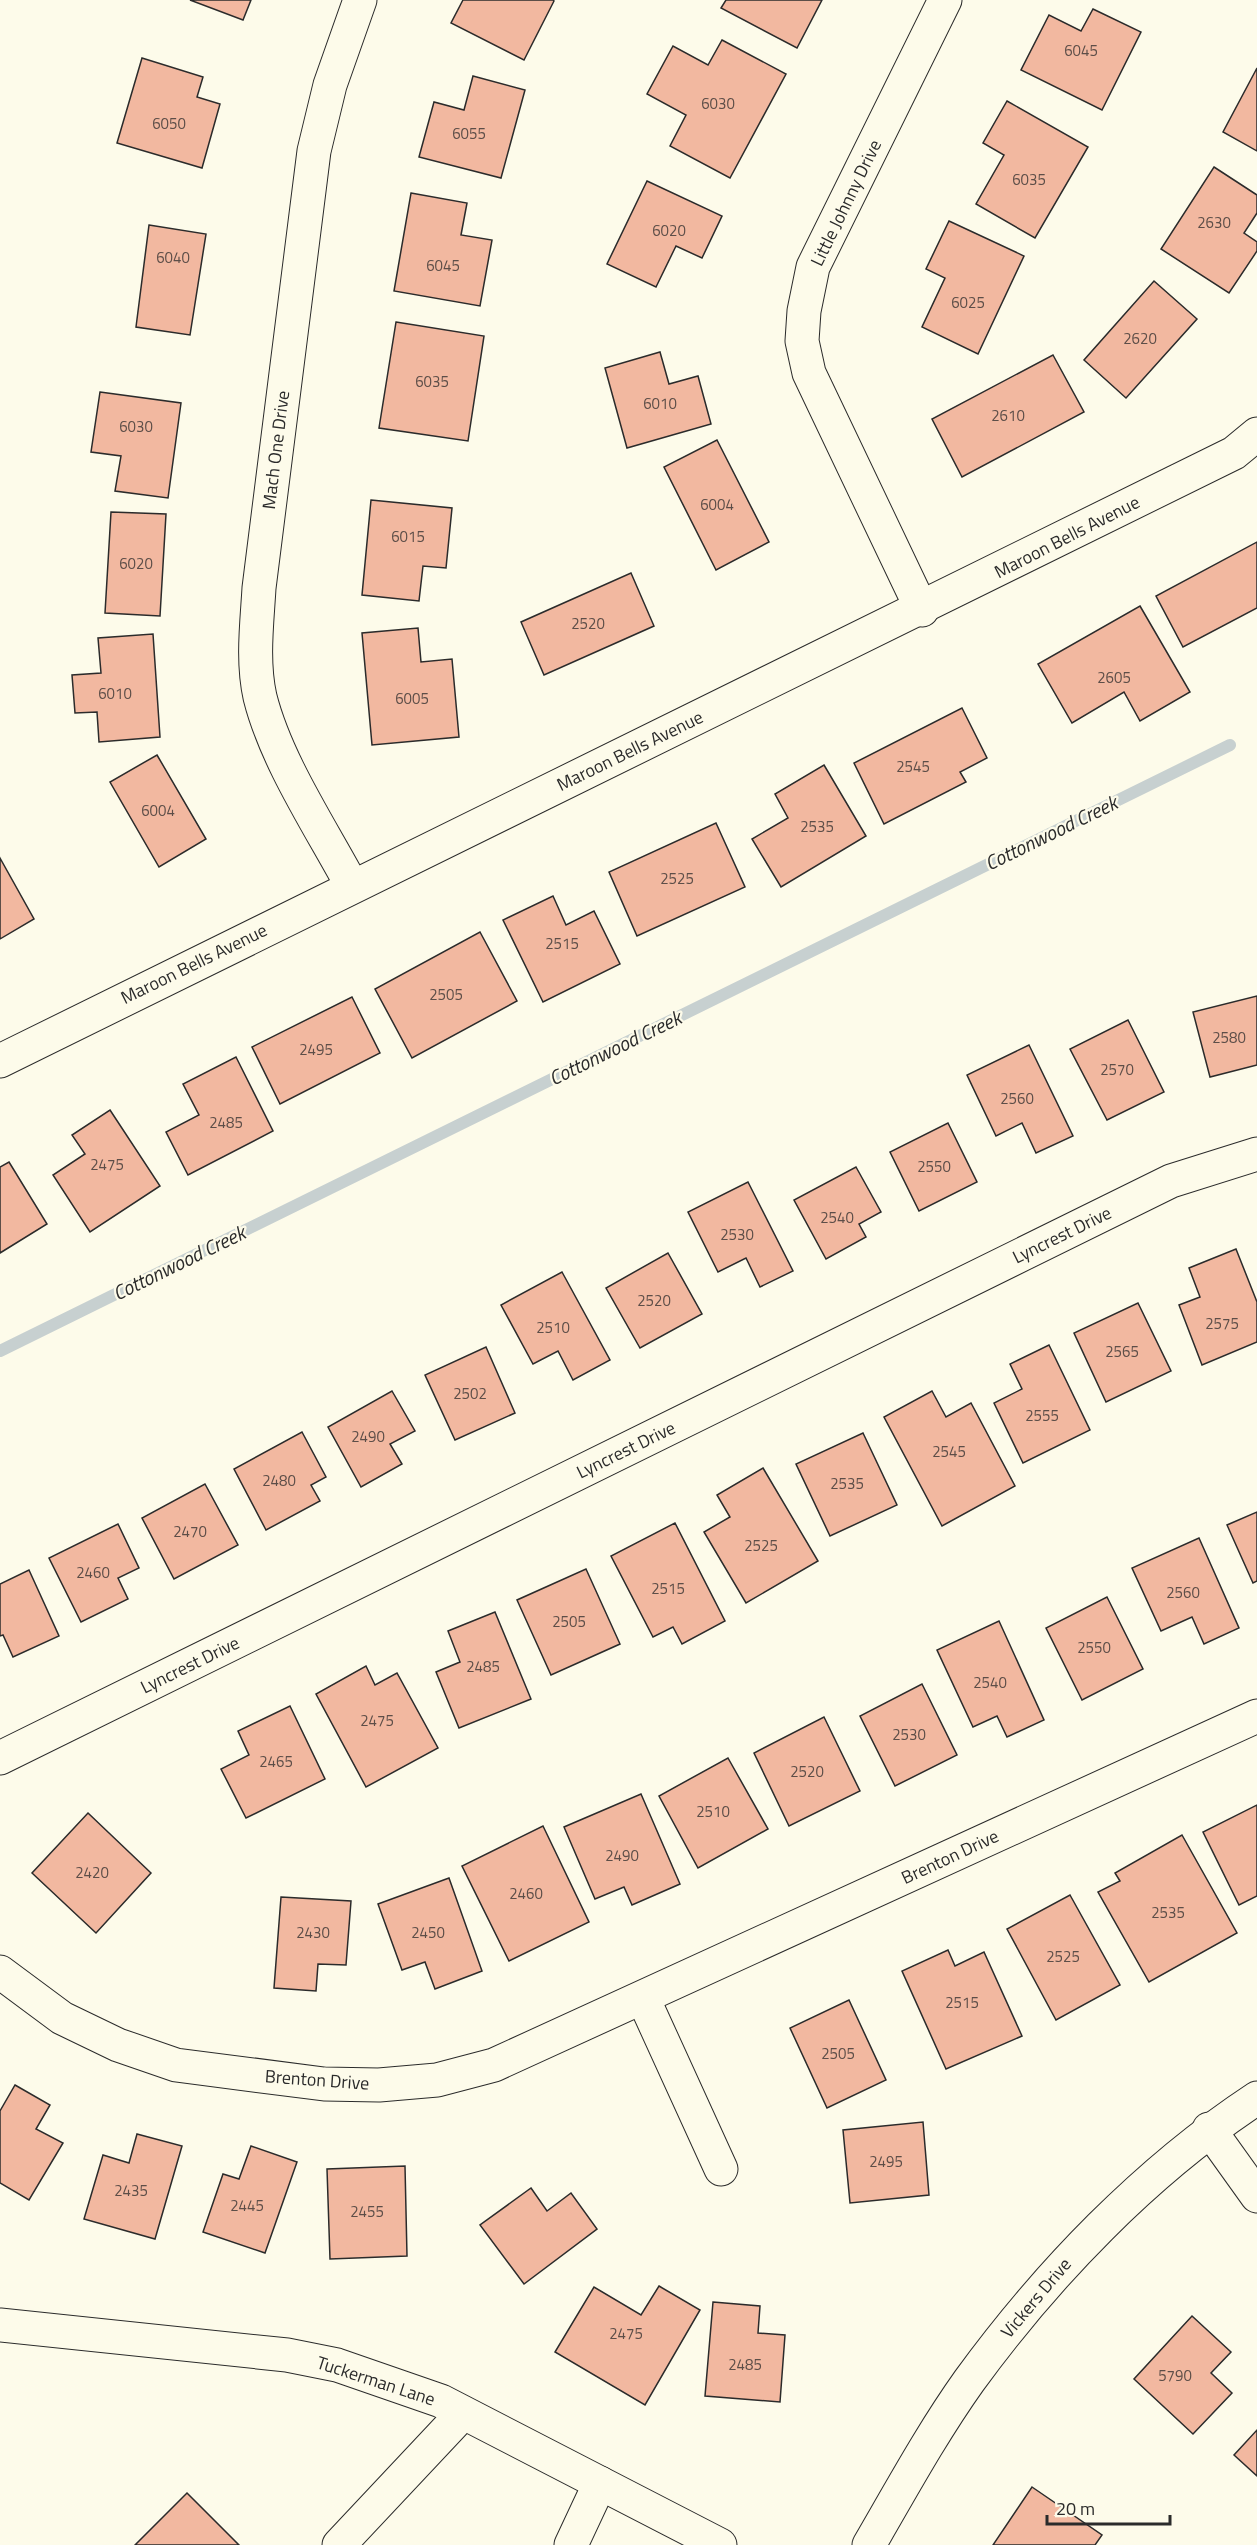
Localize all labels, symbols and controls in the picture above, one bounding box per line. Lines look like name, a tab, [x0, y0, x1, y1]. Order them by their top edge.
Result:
house number: 6045	[1064, 39, 1098, 62]
house number: 6030	[701, 92, 735, 115]
house number: 6050	[152, 112, 186, 135]
house number: 6055	[452, 122, 486, 145]
street label: Little Johnny Drive	[803, 135, 888, 271]
house number: 6035	[1012, 168, 1046, 191]
house number: 2630	[1197, 211, 1231, 234]
house number: 6020	[652, 219, 686, 242]
house number: 6040	[156, 246, 190, 269]
house number: 6045	[426, 254, 460, 277]
house number: 6025	[951, 291, 985, 314]
house number: 2620	[1123, 327, 1157, 350]
house number: 6035	[415, 370, 449, 393]
street label: Mach One Drive	[255, 389, 296, 511]
house number: 6010	[643, 392, 677, 415]
house number: 2610	[991, 404, 1025, 427]
house number: 6030	[119, 415, 153, 438]
street label: Maroon Bells Avenue	[989, 488, 1144, 585]
house number: 6004	[700, 493, 734, 516]
house number: 6015	[391, 525, 425, 548]
house number: 6020	[119, 552, 153, 575]
house number: 2520	[571, 612, 605, 635]
house number: 2605	[1097, 666, 1131, 689]
house number: 6010	[98, 682, 132, 705]
house number: 6005	[395, 687, 429, 710]
street label: Maroon Bells Avenue	[552, 703, 708, 798]
house number: 2545	[896, 755, 930, 778]
water label: Cottonwood Creek	[979, 786, 1124, 878]
house number: 6004	[141, 799, 175, 822]
house number: 2535	[800, 815, 834, 838]
house number: 2525	[660, 867, 694, 890]
street label: Maroon Bells Avenue	[116, 916, 272, 1011]
house number: 2515	[545, 932, 579, 955]
house number: 2505	[429, 983, 463, 1006]
water label: Cottonwood Creek	[543, 1001, 688, 1093]
house number: 2580	[1212, 1026, 1246, 1049]
house number: 2495	[299, 1038, 333, 1061]
house number: 2570	[1100, 1058, 1134, 1081]
house number: 2560	[1000, 1087, 1034, 1110]
house number: 2485	[209, 1111, 243, 1134]
house number: 2475	[90, 1153, 124, 1176]
house number: 2550	[917, 1155, 951, 1178]
street label: Lyncrest Drive	[1008, 1199, 1116, 1270]
house number: 2540	[820, 1206, 854, 1229]
water label: Cottonwood Creek	[107, 1216, 252, 1308]
house number: 2530	[720, 1223, 754, 1246]
house number: 2520	[637, 1289, 671, 1312]
house number: 2575	[1205, 1312, 1239, 1335]
house number: 2510	[536, 1316, 570, 1339]
house number: 2565	[1105, 1340, 1139, 1363]
house number: 2502	[453, 1382, 487, 1405]
house number: 2555	[1025, 1404, 1059, 1427]
street label: Lyncrest Drive	[572, 1414, 680, 1485]
house number: 2490	[351, 1425, 385, 1448]
house number: 2545	[932, 1440, 966, 1463]
house number: 2480	[262, 1469, 296, 1492]
house number: 2535	[830, 1472, 864, 1495]
house number: 2470	[173, 1520, 207, 1543]
house number: 2525	[744, 1534, 778, 1557]
house number: 2460	[76, 1561, 110, 1584]
house number: 2515	[651, 1577, 685, 1600]
house number: 2560	[1166, 1581, 1200, 1604]
house number: 2505	[552, 1610, 586, 1633]
street label: Lyncrest Drive	[136, 1629, 244, 1700]
house number: 2550	[1077, 1636, 1111, 1659]
house number: 2485	[466, 1655, 500, 1678]
house number: 2540	[973, 1671, 1007, 1694]
house number: 2475	[360, 1709, 394, 1732]
house number: 2530	[892, 1723, 926, 1746]
house number: 2465	[259, 1750, 293, 1773]
house number: 2520	[790, 1760, 824, 1783]
house number: 2510	[696, 1800, 730, 1823]
street label: Brenton Drive	[897, 1822, 1003, 1891]
house number: 2490	[605, 1844, 639, 1867]
house number: 2420	[75, 1861, 109, 1884]
house number: 2460	[509, 1882, 543, 1905]
house number: 2535	[1151, 1901, 1185, 1924]
house number: 2430	[296, 1921, 330, 1944]
house number: 2450	[411, 1921, 445, 1944]
house number: 2525	[1046, 1945, 1080, 1968]
house number: 2515	[945, 1991, 979, 2014]
house number: 2505	[821, 2042, 855, 2065]
street label: Brenton Drive	[264, 2062, 370, 2097]
house number: 2495	[869, 2150, 903, 2173]
house number: 2435	[114, 2179, 148, 2202]
house number: 2445	[230, 2194, 264, 2217]
house number: 2455	[350, 2200, 384, 2223]
street label: Vickers Drive	[994, 2252, 1077, 2344]
house number: 2475	[609, 2322, 643, 2345]
street label: Tuckerman Lane	[313, 2349, 439, 2412]
house number: 2485	[728, 2353, 762, 2376]
house number: 5790	[1158, 2364, 1192, 2387]
scale bar	[1047, 2488, 1170, 2526]
text: 20 m	[1056, 2495, 1095, 2522]

